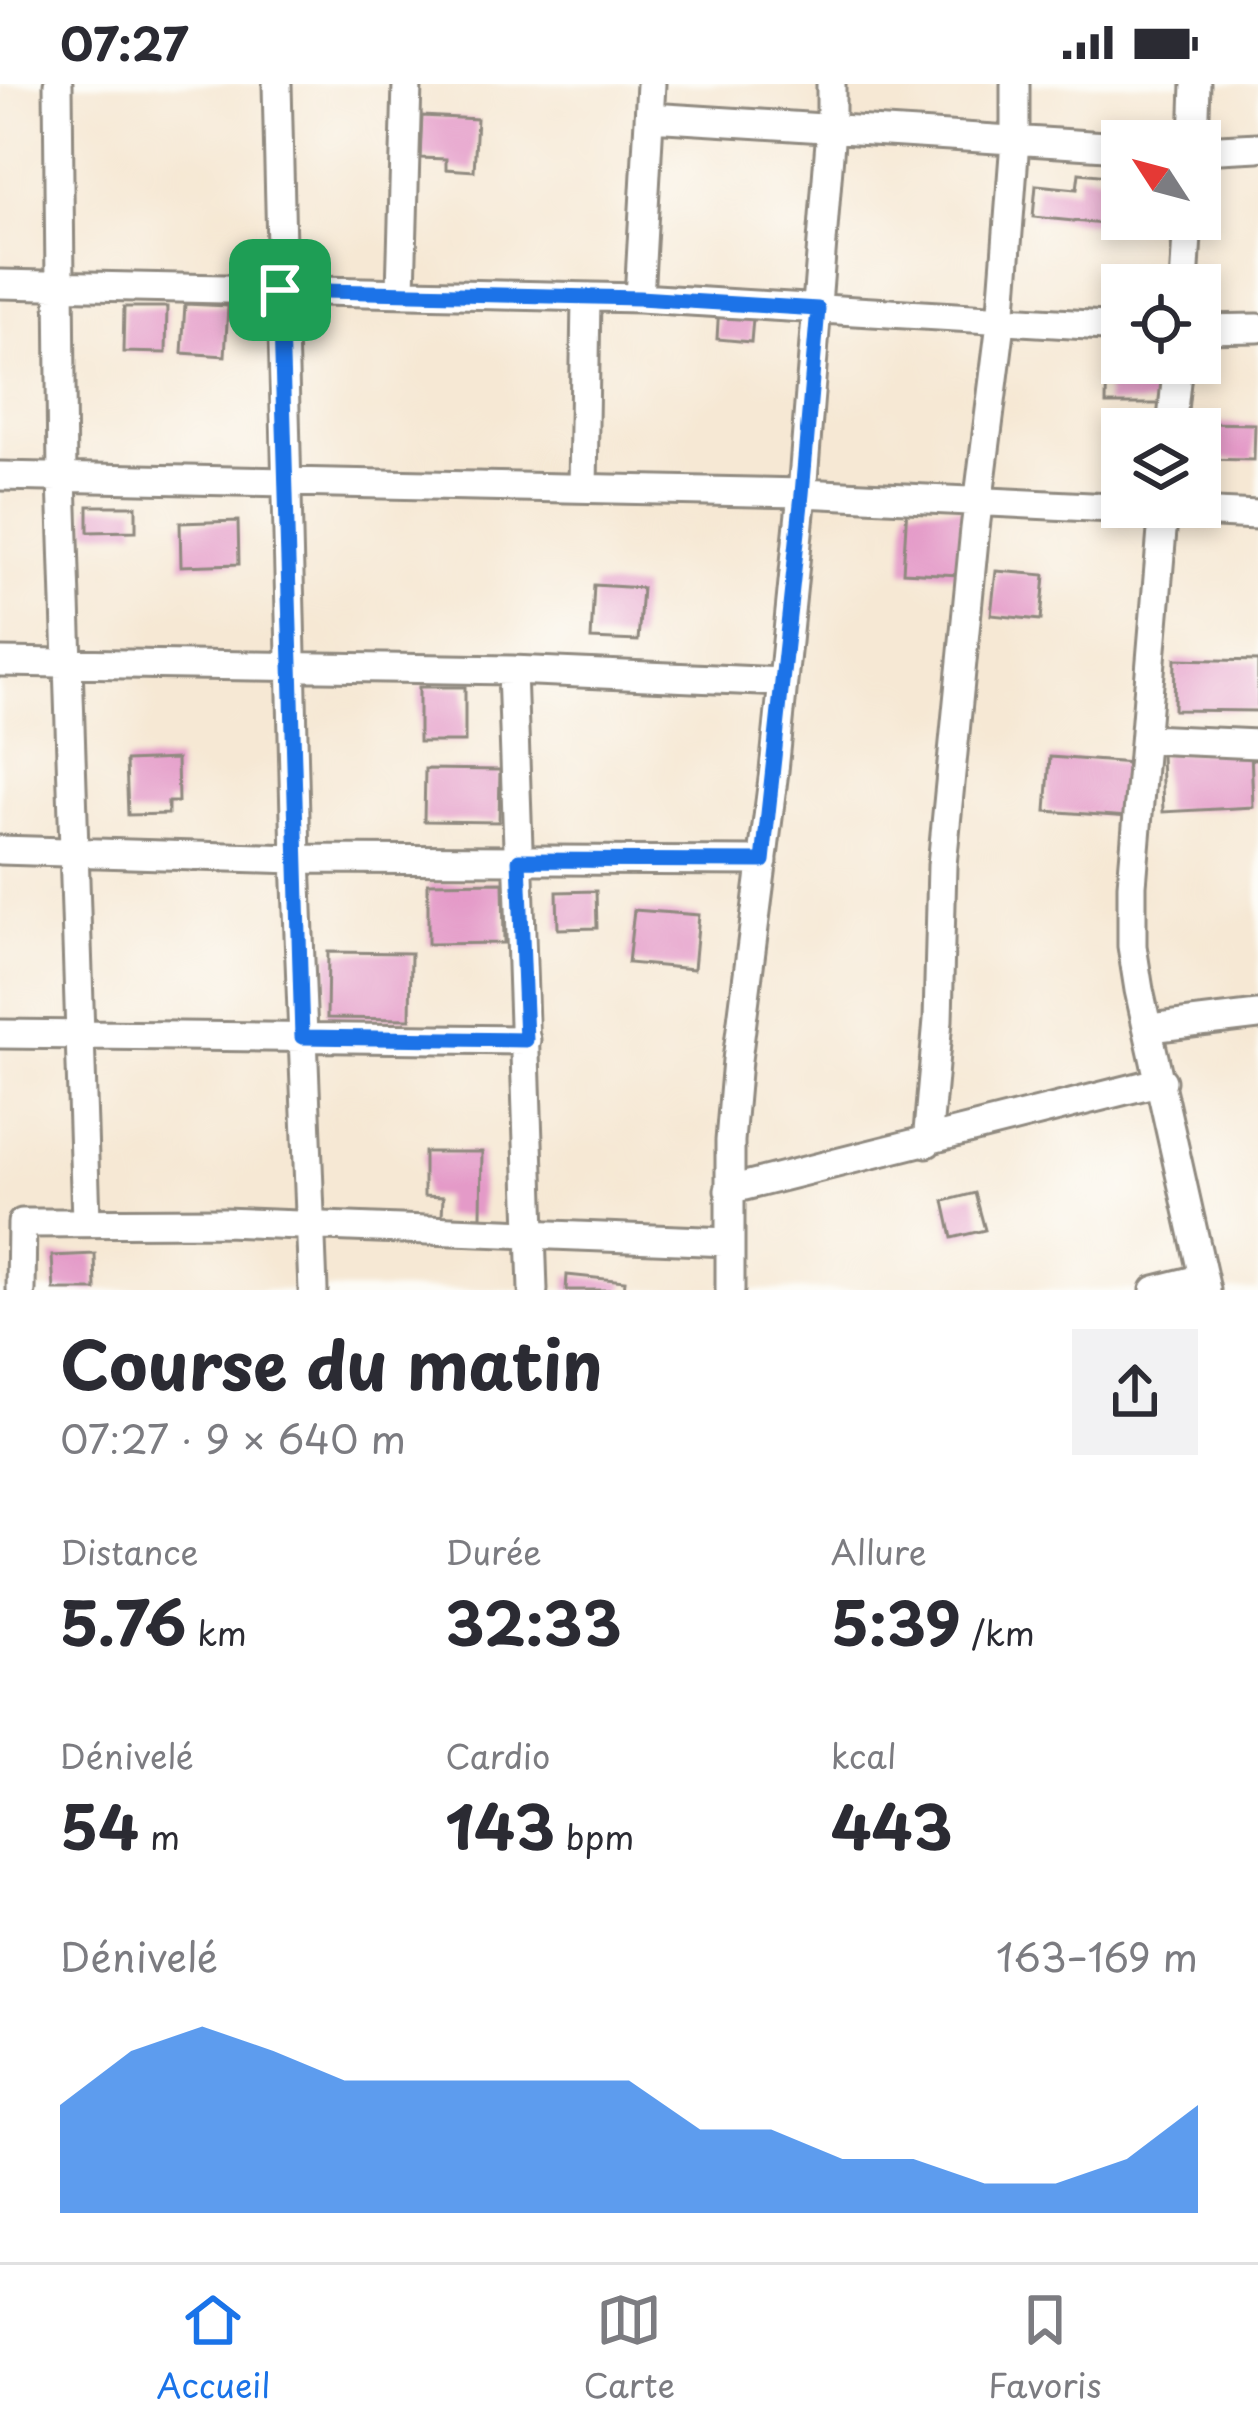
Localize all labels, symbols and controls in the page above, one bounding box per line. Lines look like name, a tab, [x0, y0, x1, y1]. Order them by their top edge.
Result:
text: 07:27	[60, 8, 188, 76]
north arrow	[1101, 120, 1221, 240]
map controls	[1101, 120, 1221, 528]
pin	[229, 239, 331, 341]
icon: arrive	[247, 257, 313, 323]
button: locate	[1101, 264, 1221, 384]
button: layers	[1101, 408, 1221, 528]
text: Course du matin	[60, 1313, 603, 1412]
button: share	[1072, 1329, 1198, 1455]
text: 07:27 · 9 × 640 m	[60, 1408, 406, 1467]
text: Distance	[60, 1526, 198, 1576]
text: Durée	[445, 1526, 542, 1576]
text: Allure	[831, 1526, 927, 1576]
text: 5.76	[60, 1576, 186, 1666]
text: 32:33	[445, 1576, 622, 1666]
text: 5:39	[831, 1576, 961, 1666]
text: km	[186, 1607, 247, 1657]
text: /km	[961, 1607, 1035, 1657]
text: Dénivelé	[60, 1730, 194, 1780]
text: Cardio	[445, 1730, 550, 1780]
text: kcal	[831, 1730, 897, 1780]
text: 54	[60, 1780, 139, 1870]
text: 143	[445, 1780, 555, 1870]
text: 443	[831, 1780, 953, 1870]
text: m	[139, 1811, 180, 1861]
text: bpm	[555, 1811, 634, 1861]
text: Dénivelé	[60, 1926, 218, 1985]
text: 163–169 m	[996, 1926, 1198, 1985]
tab: Accueil	[157, 2287, 270, 2409]
tab: Carte	[583, 2287, 675, 2409]
tab: Favoris	[988, 2287, 1101, 2409]

